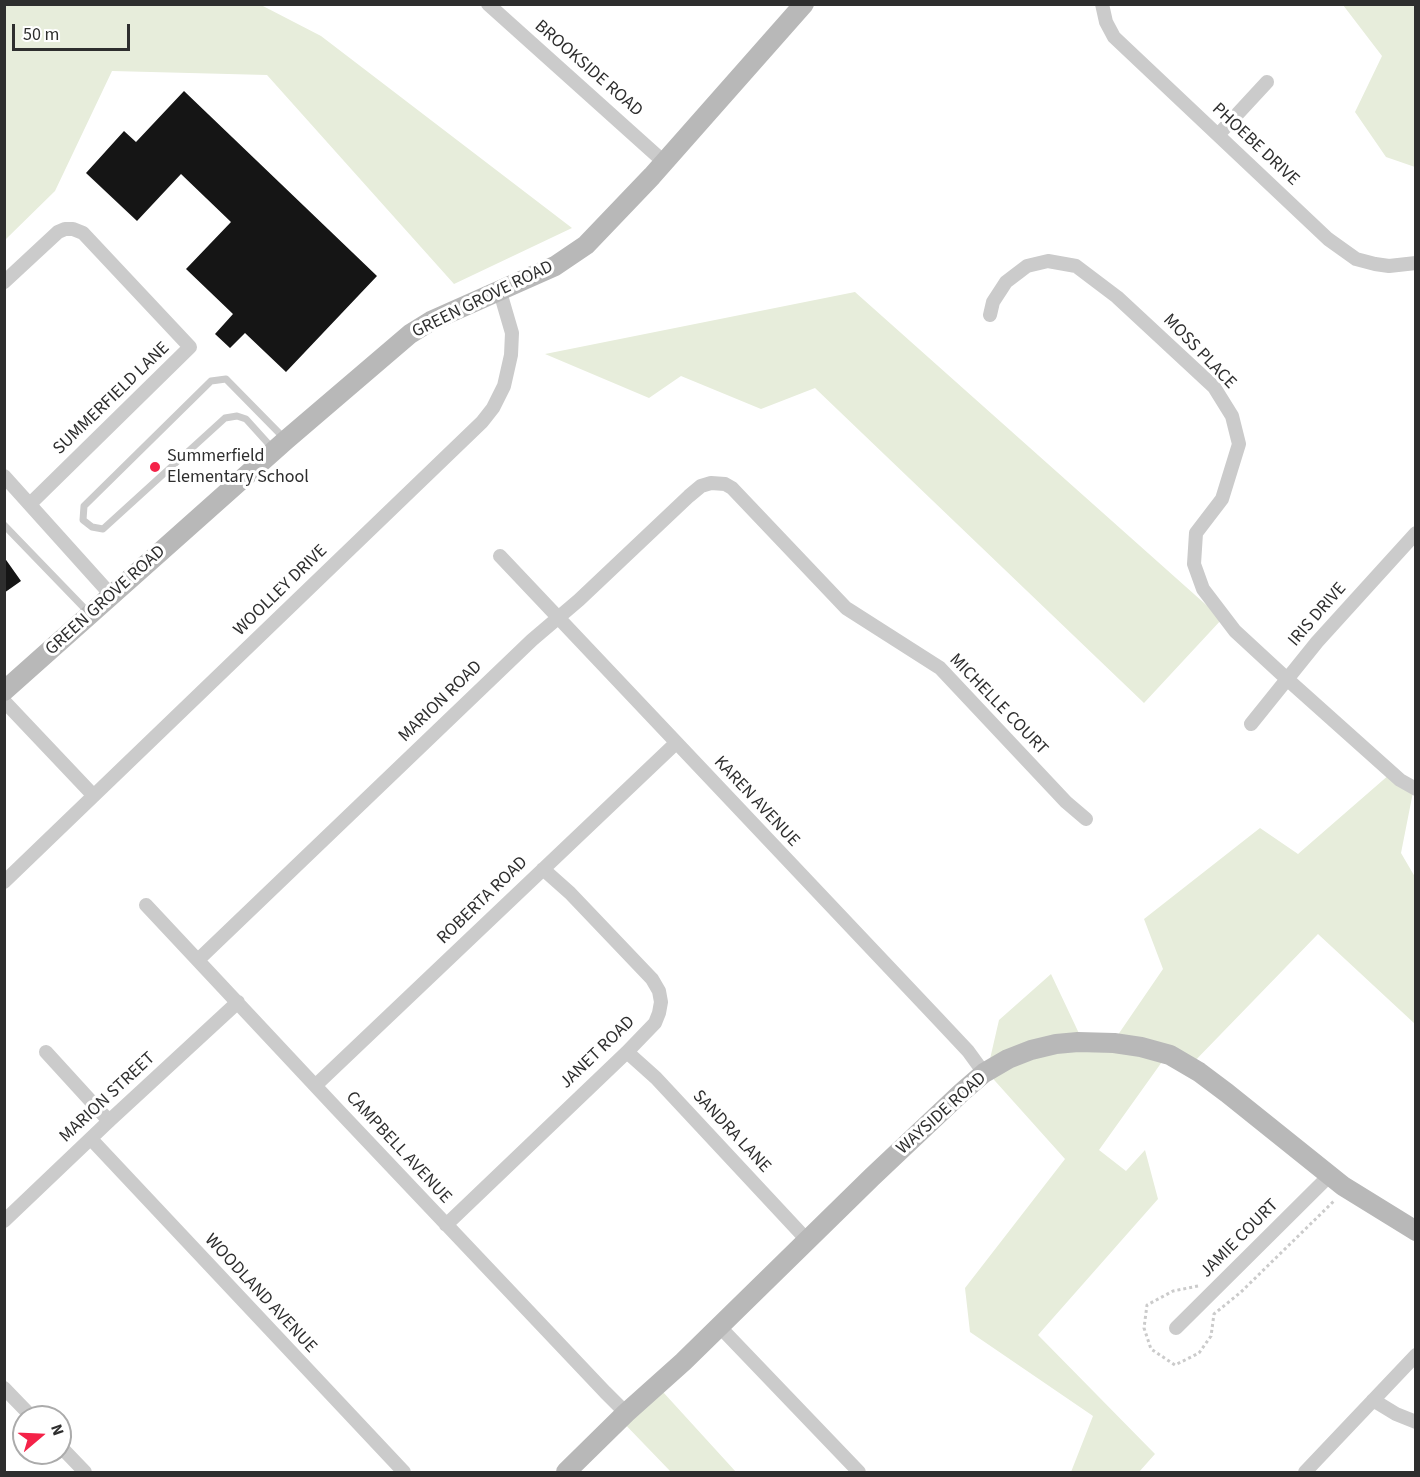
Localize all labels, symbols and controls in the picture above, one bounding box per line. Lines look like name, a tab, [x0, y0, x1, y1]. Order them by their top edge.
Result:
scale bar	[15, 12, 134, 50]
street label: BROOKSIDE ROAD	[529, 16, 647, 122]
text: 50 m	[23, 22, 59, 47]
street label: PHOEBE DRIVE	[1207, 99, 1303, 191]
street label: GREEN GROVE ROAD	[409, 257, 557, 343]
street label: MOSS PLACE	[1158, 310, 1240, 394]
street label: SUMMERFIELD LANE	[49, 338, 175, 460]
place label: Summerfield Elementary School	[167, 446, 309, 488]
marker: Summerfield Elementary School	[148, 460, 162, 474]
street label: GREEN GROVE ROAD	[42, 541, 170, 661]
street label: WOOLLEY DRIVE	[230, 541, 332, 641]
street label: IRIS DRIVE	[1284, 579, 1352, 651]
street label: MICHELLE COURT	[944, 650, 1052, 760]
street label: MARION ROAD	[395, 657, 487, 747]
street label: KAREN AVENUE	[709, 752, 803, 852]
street label: ROBERTA ROAD	[433, 852, 533, 950]
street label: JANET ROAD	[556, 1012, 640, 1094]
street label: MARION STREET	[56, 1048, 160, 1148]
street label: WAYSIDE ROAD	[893, 1068, 991, 1160]
street label: SANDRA LANE	[687, 1086, 775, 1178]
street label: CAMPBELL AVENUE	[340, 1087, 456, 1209]
street label: JAMIE COURT	[1196, 1195, 1284, 1283]
street label: WOODLAND AVENUE	[199, 1230, 321, 1358]
north arrow	[12, 1405, 72, 1465]
text: N	[45, 1421, 69, 1438]

